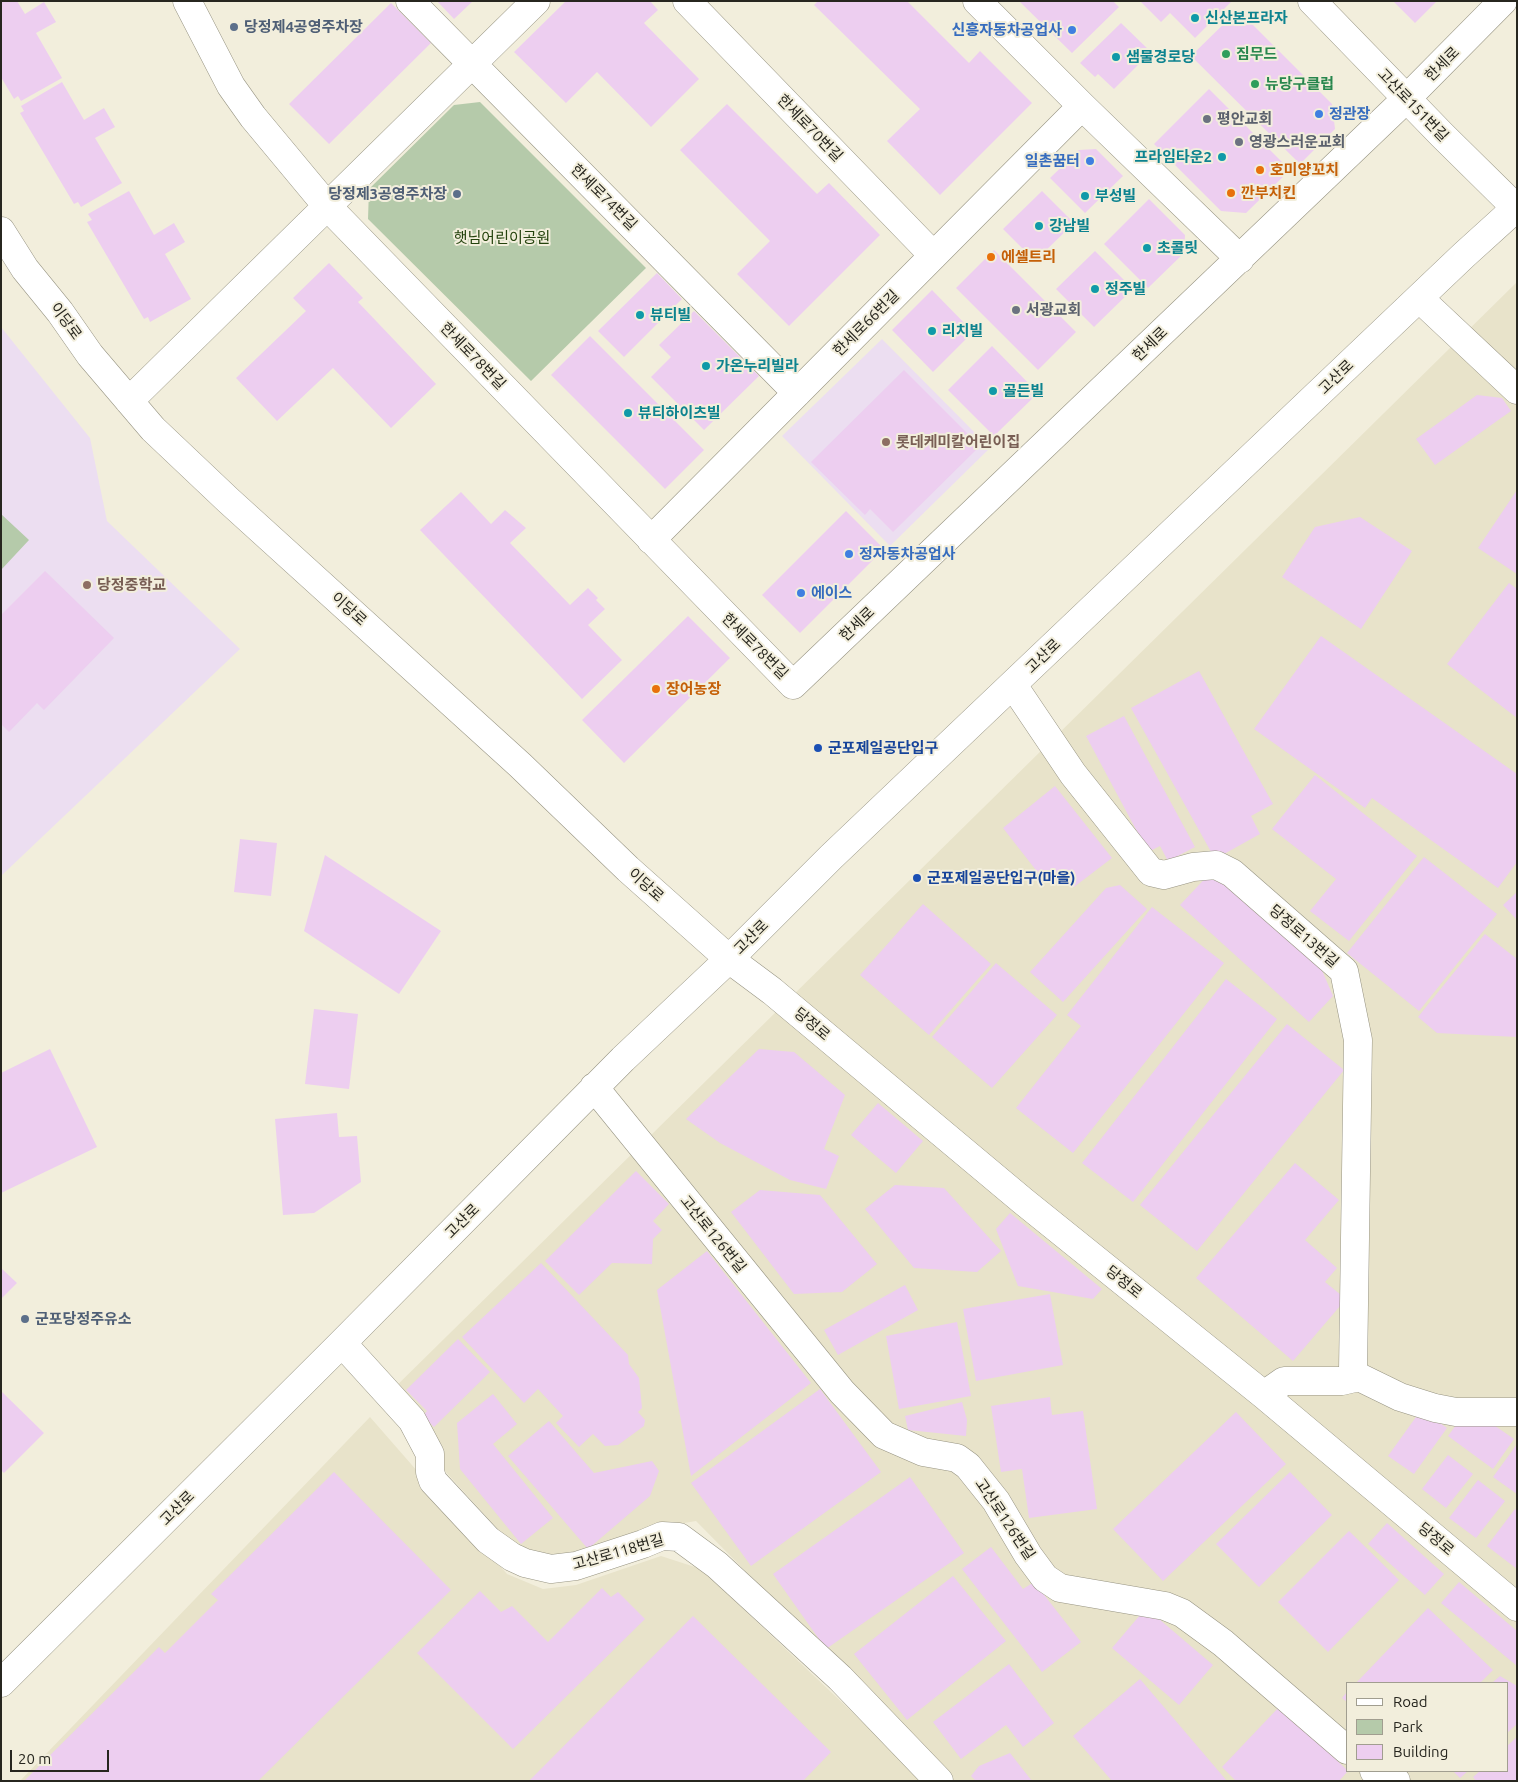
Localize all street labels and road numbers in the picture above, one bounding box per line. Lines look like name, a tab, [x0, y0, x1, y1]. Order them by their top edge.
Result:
street label: 한세로	[1421, 43, 1463, 85]
street label: 고산로151번길	[1374, 65, 1452, 145]
street label: 한세로70번길	[774, 91, 846, 165]
street label: 한세로74번길	[567, 160, 641, 234]
street label: 한세로66번길	[829, 286, 903, 360]
street label: 이당로	[47, 299, 85, 343]
street label: 한세로78번길	[437, 319, 509, 393]
street label: 한세로	[1129, 323, 1171, 365]
street label: 고산로	[1315, 356, 1357, 398]
street label: 이당로	[328, 588, 370, 630]
street label: 한세로	[836, 603, 878, 645]
street label: 한세로78번길	[718, 609, 792, 683]
street label: 고산로	[1022, 635, 1064, 677]
street label: 이당로	[625, 864, 667, 906]
street label: 당정로13번길	[1266, 901, 1342, 971]
street label: 고산로	[730, 916, 772, 958]
street label: 당정로	[790, 1004, 834, 1044]
street label: 고산로126번길	[676, 1192, 750, 1276]
street label: 고산로	[441, 1200, 483, 1242]
street label: 당정로	[1102, 1262, 1146, 1302]
street label: 고산로126번길	[971, 1475, 1039, 1563]
street label: 고산로	[156, 1487, 198, 1529]
street label: 당정로	[1414, 1519, 1458, 1559]
street label: 고산로118번길	[570, 1530, 666, 1574]

